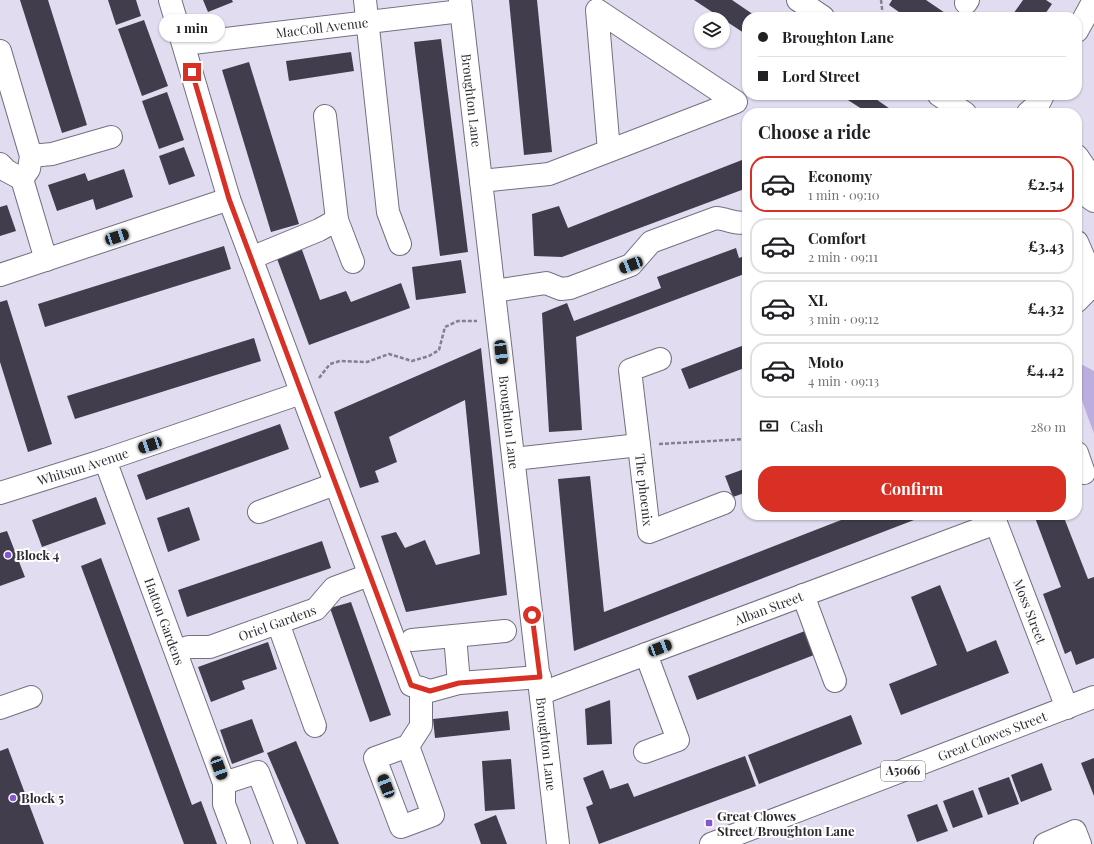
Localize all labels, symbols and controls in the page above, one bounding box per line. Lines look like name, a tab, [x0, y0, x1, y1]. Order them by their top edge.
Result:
map controls	[694, 12, 730, 48]
button: layers	[694, 12, 730, 48]
street label: MacColl Avenue	[275, 13, 370, 41]
callout: 1 min	[159, 14, 225, 42]
text: 1 min	[176, 19, 208, 36]
text: Broughton Lane	[782, 27, 894, 47]
street label: Broughton Lane	[458, 53, 486, 148]
route end	[183, 63, 201, 81]
text: Lord Street	[782, 66, 860, 86]
text: Choose a ride	[758, 120, 871, 144]
icon: car	[760, 166, 796, 202]
text: Economy	[808, 166, 872, 186]
text: £2.54	[1028, 174, 1064, 194]
text: 1 min · 09:10	[808, 186, 880, 203]
car	[104, 228, 130, 246]
icon: car	[760, 228, 796, 264]
text: Comfort	[808, 228, 866, 248]
text: £3.43	[1028, 236, 1064, 256]
text: 2 min · 09:11	[808, 248, 878, 265]
car	[618, 255, 644, 275]
icon: car	[760, 290, 796, 326]
text: XL	[808, 290, 828, 310]
text: £4.32	[1027, 298, 1064, 318]
text: 3 min · 09:12	[808, 310, 879, 327]
car	[494, 339, 508, 365]
icon: car	[760, 352, 796, 388]
text: Moto	[808, 352, 844, 372]
text: £4.42	[1026, 360, 1064, 380]
text: 4 min · 09:13	[808, 372, 879, 389]
street label: Broughton Lane	[496, 374, 523, 470]
icon: cash	[758, 415, 780, 437]
text: Cash	[790, 416, 823, 436]
text: 280 m	[1030, 418, 1066, 435]
car	[137, 435, 163, 455]
street label: Whitsun Avenue	[34, 444, 131, 489]
street label: The phoenix	[632, 453, 657, 527]
button: Confirm	[758, 466, 1066, 512]
place label: Block 4	[16, 546, 60, 563]
marker: Block 4	[3, 550, 13, 560]
street label: Hatton Gardens	[141, 575, 189, 667]
street label: Moss Street	[1010, 576, 1051, 646]
street label: Alban Street	[731, 587, 805, 629]
street label: Oriel Gardens	[236, 601, 318, 644]
route start	[523, 606, 541, 624]
car	[647, 638, 673, 658]
street label: Broughton Lane	[533, 696, 561, 792]
street label: Great Clowes Street	[935, 707, 1049, 764]
car	[209, 755, 229, 781]
road number: A5066	[881, 761, 925, 781]
car	[376, 773, 396, 799]
place label: Block 5	[21, 789, 64, 806]
marker: Block 5	[8, 793, 18, 803]
place label: Great Clowes Street/Broughton Lane	[717, 807, 855, 839]
marker: Great Clowes Street/Broughton Lane	[704, 818, 714, 828]

